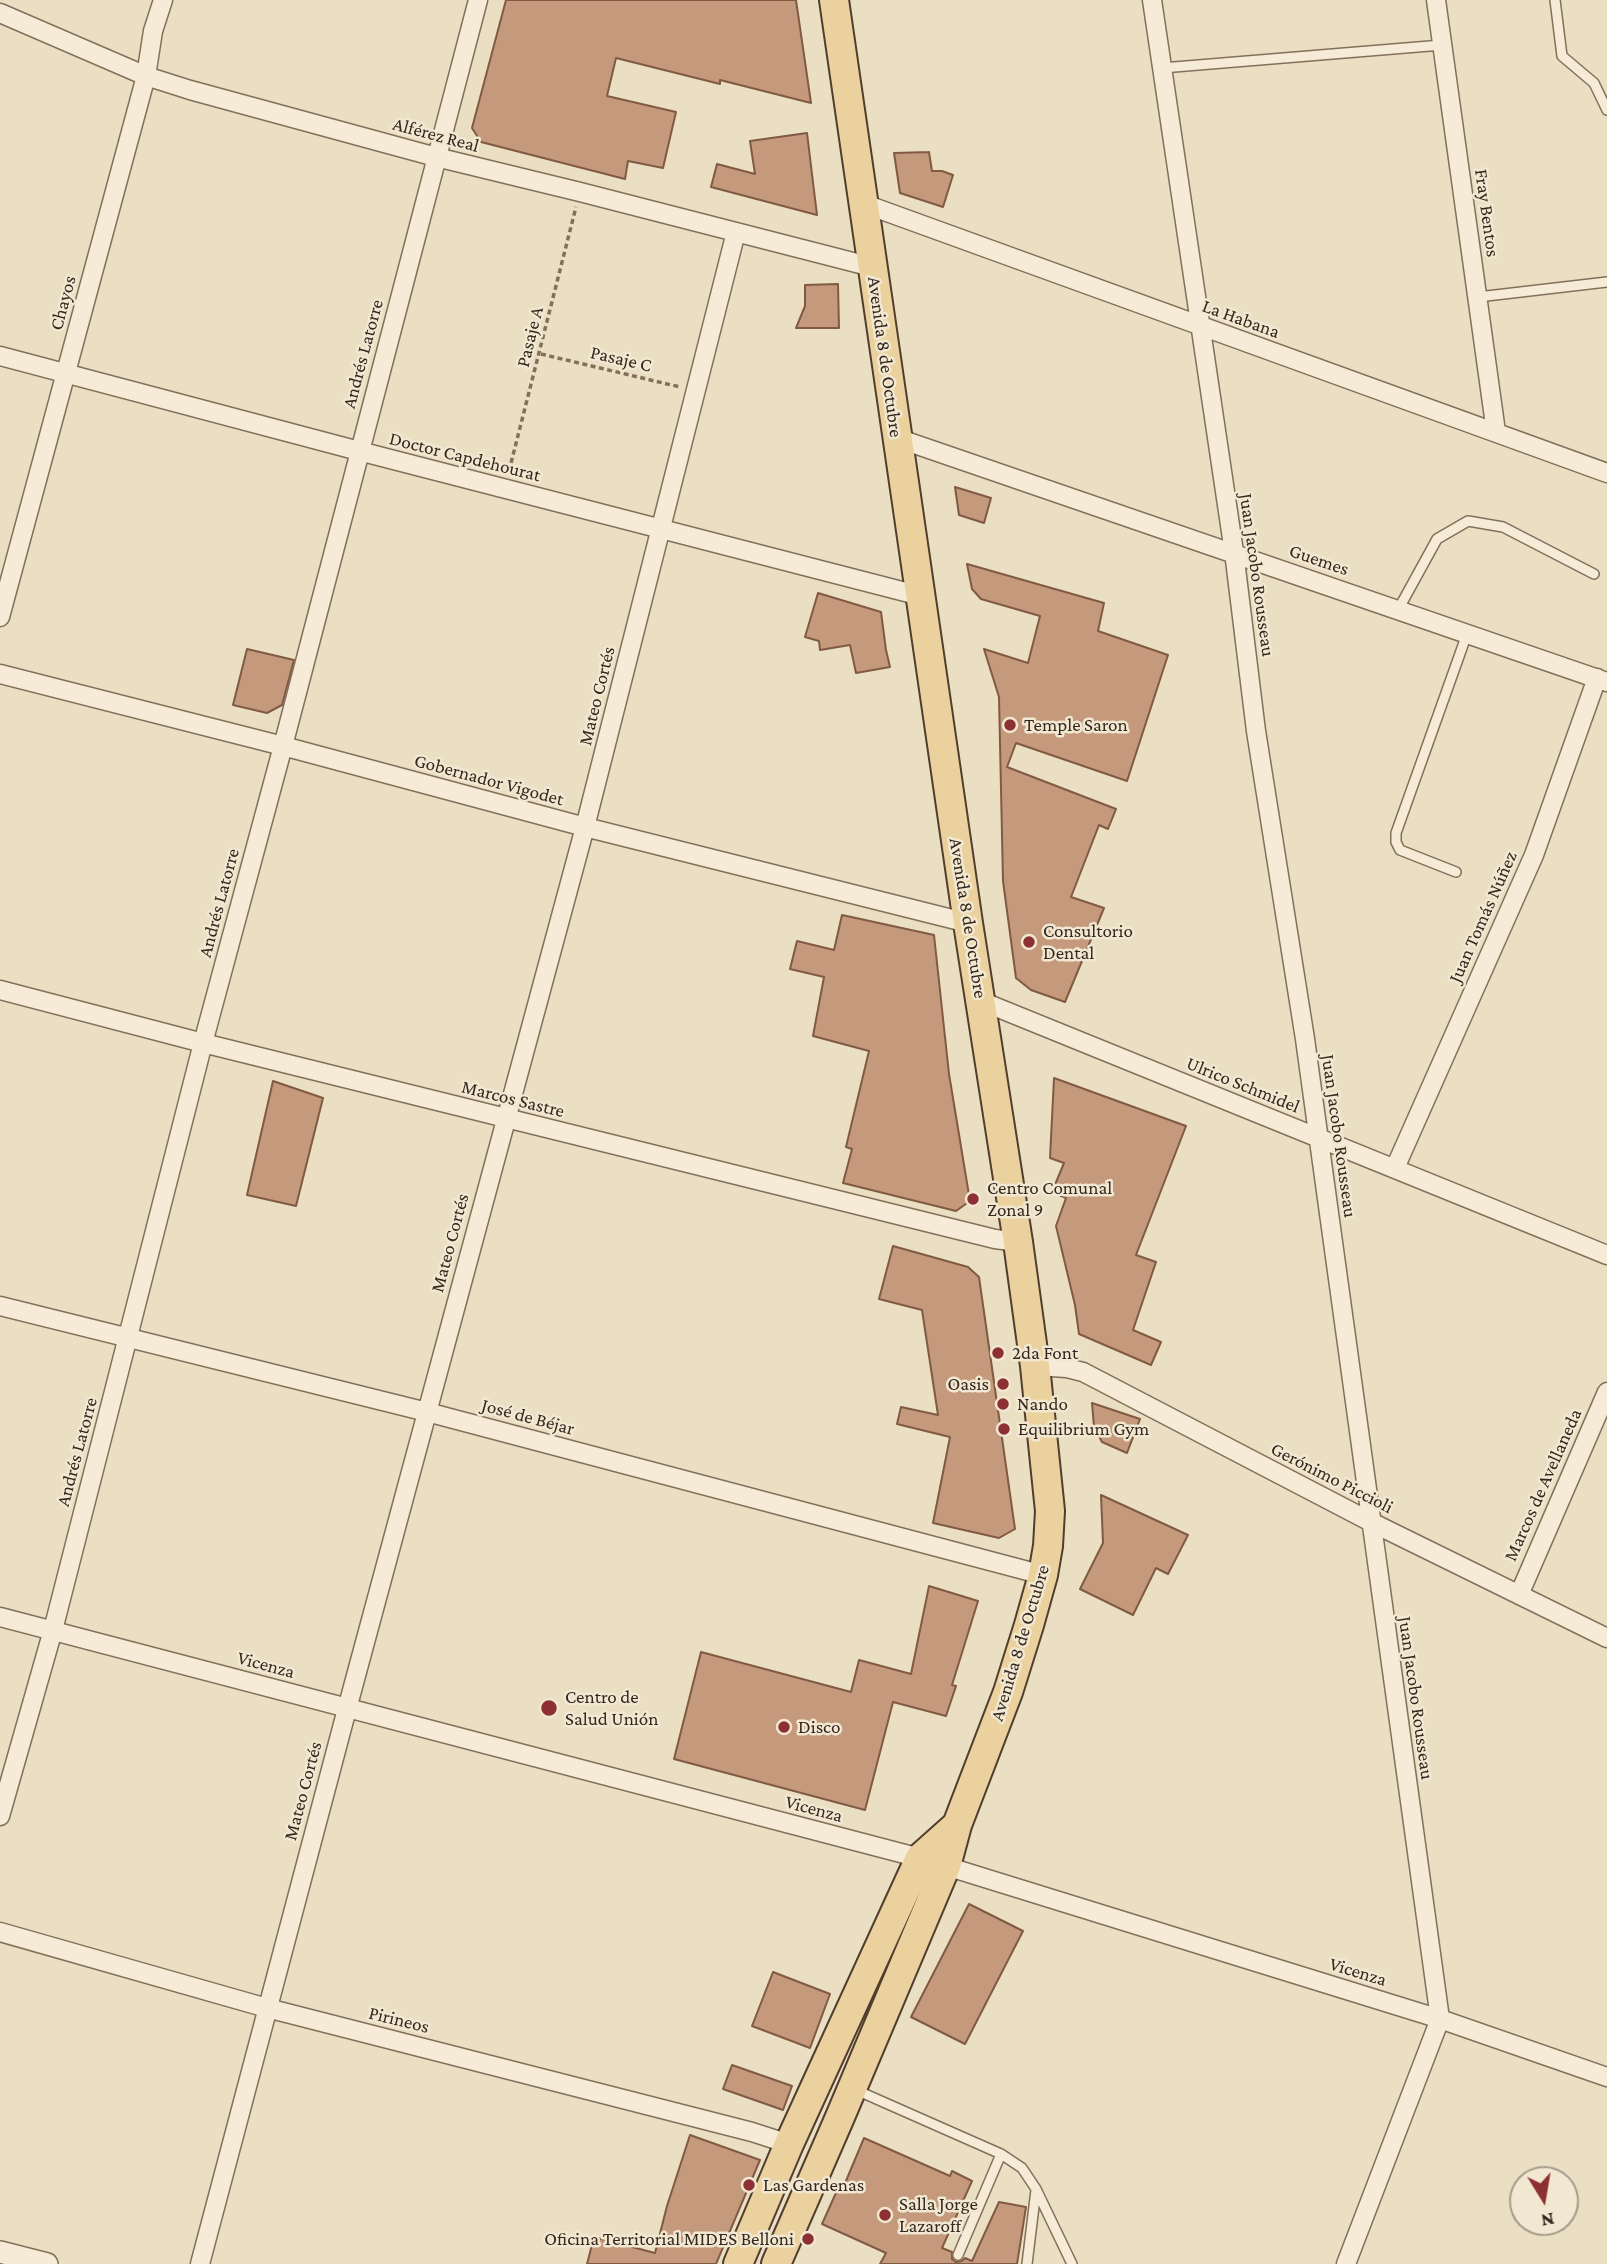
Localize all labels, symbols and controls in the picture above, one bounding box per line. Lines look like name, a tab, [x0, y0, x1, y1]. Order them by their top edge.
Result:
street label: Alférez Real	[390, 113, 482, 157]
street label: Fray Bentos	[1470, 168, 1504, 258]
street label: Chayos	[45, 273, 81, 333]
street label: Avenida 8 de Octubre	[862, 275, 908, 439]
street label: La Habana	[1199, 294, 1283, 344]
street label: Andrés Latorre	[337, 297, 389, 411]
street label: Pasaje A	[511, 304, 549, 370]
street label: Pasaje C	[588, 341, 654, 377]
street label: Doctor Capdehourat	[387, 427, 543, 487]
street label: Juan Jacobo Rousseau	[1234, 492, 1280, 658]
street label: Guemes	[1286, 539, 1352, 581]
street label: Mateo Cortés	[574, 644, 620, 748]
place label: Temple Saron	[1024, 714, 1128, 736]
marker: Temple Saron	[1002, 717, 1018, 733]
street label: Gobernador Vigodet	[412, 749, 566, 811]
street label: Avenida 8 de Octubre	[944, 836, 992, 1000]
street label: Andrés Latorre	[193, 846, 245, 960]
street label: Juan Tomás Núñez	[1444, 848, 1522, 986]
place label: Consultorio Dental	[1043, 920, 1133, 964]
marker: Consultorio Dental	[1021, 934, 1037, 950]
street label: Ulrico Schmidel	[1183, 1052, 1303, 1118]
street label: Juan Jacobo Rousseau	[1316, 1053, 1362, 1219]
street label: Marcos Sastre	[459, 1075, 567, 1123]
place label: Centro Comunal Zonal 9	[987, 1177, 1112, 1221]
street label: Mateo Cortés	[426, 1191, 474, 1295]
marker: Centro Comunal Zonal 9	[965, 1191, 981, 1207]
place label: 2da Font	[1012, 1342, 1078, 1364]
marker: 2da Font	[990, 1345, 1006, 1361]
place label: Oasis	[948, 1373, 989, 1395]
marker: Oasis	[995, 1376, 1011, 1392]
place label: Nando	[1017, 1393, 1068, 1415]
street label: José de Béjar	[479, 1394, 577, 1440]
street label: Andrés Latorre	[51, 1395, 103, 1509]
marker: Nando	[995, 1396, 1011, 1412]
street label: Marcos de Avellaneda	[1499, 1405, 1587, 1565]
place label: Equilibrium Gym	[1018, 1418, 1149, 1440]
marker: Equilibrium Gym	[996, 1421, 1012, 1437]
street label: Gerónimo Piccioli	[1267, 1437, 1397, 1519]
street label: Avenida 8 de Octubre	[985, 1562, 1055, 1724]
street label: Juan Jacobo Rousseau	[1393, 1615, 1439, 1781]
street label: Vicenza	[235, 1646, 297, 1684]
place label: Centro de Salud Unión	[565, 1686, 658, 1730]
marker: Centro de Salud Unión	[539, 1698, 559, 1718]
place label: Disco	[798, 1716, 840, 1738]
marker: Disco	[776, 1719, 792, 1735]
street label: Mateo Cortés	[279, 1739, 327, 1843]
street label: Vicenza	[783, 1790, 845, 1828]
street label: Vicenza	[1327, 1953, 1389, 1991]
street label: Pirineos	[366, 2001, 432, 2039]
north arrow	[1509, 2166, 1579, 2236]
place label: Las Gardenas	[763, 2174, 864, 2196]
marker: Las Gardenas	[741, 2177, 757, 2193]
place label: Salla Jorge Lazaroff	[899, 2193, 978, 2237]
marker: Salla Jorge Lazaroff	[877, 2207, 893, 2223]
text: N	[1539, 2209, 1556, 2232]
place label: Oficina Territorial MIDES Belloni	[544, 2228, 794, 2250]
marker: Oficina Territorial MIDES Belloni	[800, 2231, 816, 2247]

